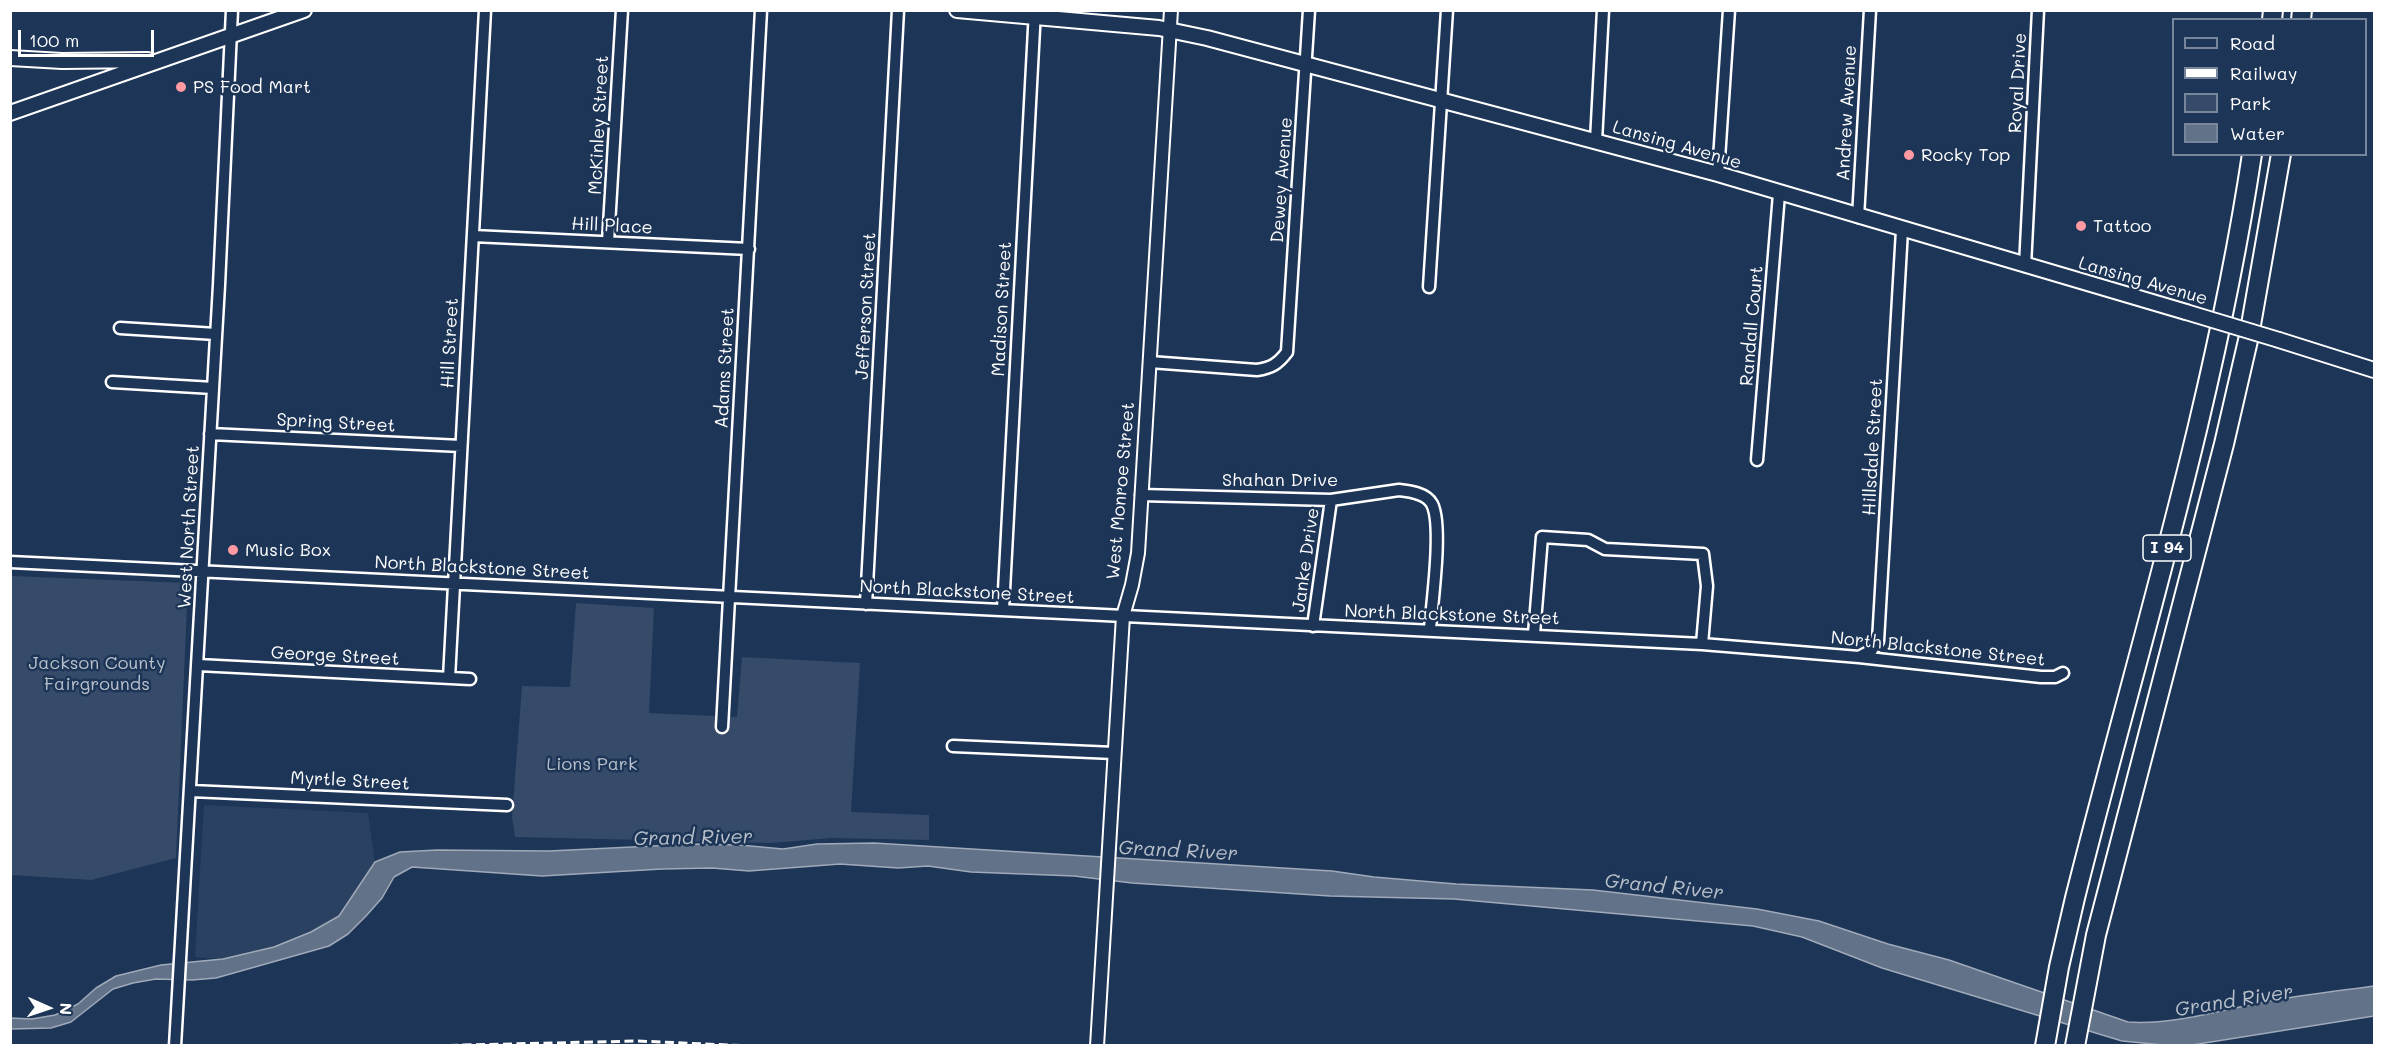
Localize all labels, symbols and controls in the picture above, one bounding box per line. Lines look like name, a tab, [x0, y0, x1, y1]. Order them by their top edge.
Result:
scale bar	[21, 18, 158, 56]
legend	[2172, 18, 2367, 156]
text: 100 m	[29, 28, 79, 52]
text: Road	[2230, 31, 2275, 55]
street label: Royal Drive	[2005, 32, 2031, 134]
street label: Andrew Avenue	[1833, 45, 1861, 181]
street label: McKinley Street	[585, 55, 613, 195]
text: Railway	[2230, 61, 2297, 85]
place label: PS Food Mart	[193, 76, 311, 98]
marker: PS Food Mart	[174, 80, 188, 94]
text: Park	[2230, 91, 2271, 115]
street label: Dewey Avenue	[1267, 116, 1297, 244]
street label: Lansing Avenue	[1610, 116, 1744, 174]
text: Water	[2230, 121, 2285, 145]
place label: Rocky Top	[1921, 144, 2010, 166]
marker: Rocky Top	[1902, 148, 1916, 162]
street label: Hill Place	[571, 213, 653, 239]
place label: Tattoo	[2093, 215, 2151, 237]
marker: Tattoo	[2074, 219, 2088, 233]
street label: Jefferson Street	[851, 232, 881, 380]
street label: Madison Street	[988, 241, 1016, 377]
street label: Lansing Avenue	[2076, 252, 2210, 310]
street label: Randall Court	[1736, 265, 1768, 387]
street label: Hill Street	[437, 297, 463, 389]
street label: Adams Street	[711, 307, 739, 429]
street label: Hillsdale Street	[1859, 378, 1887, 516]
street label: West Monroe Street	[1102, 401, 1140, 581]
street label: Spring Street	[276, 409, 396, 437]
street label: West North Street	[174, 445, 204, 609]
street label: Shahan Drive	[1222, 469, 1338, 491]
street label: Janke Drive	[1288, 506, 1324, 614]
road number: I 94	[2143, 535, 2191, 561]
place label: Music Box	[245, 539, 331, 561]
marker: Music Box	[226, 543, 240, 557]
street label: North Blackstone Street	[374, 552, 590, 584]
street label: North Blackstone Street	[859, 576, 1075, 608]
street label: North Blackstone Street	[1344, 600, 1560, 630]
street label: North Blackstone Street	[1830, 627, 2046, 671]
street label: George Street	[270, 642, 400, 670]
park label: Jackson County Fairgrounds	[28, 652, 166, 694]
park label: Lions Park	[547, 753, 637, 775]
street label: Myrtle Street	[290, 767, 410, 795]
water label: Grand River	[633, 825, 753, 851]
water label: Grand River	[1118, 836, 1238, 866]
water label: Grand River	[1603, 869, 1725, 905]
north arrow	[18, 978, 78, 1038]
water label: Grand River	[2173, 980, 2295, 1022]
text: N	[56, 1002, 77, 1016]

